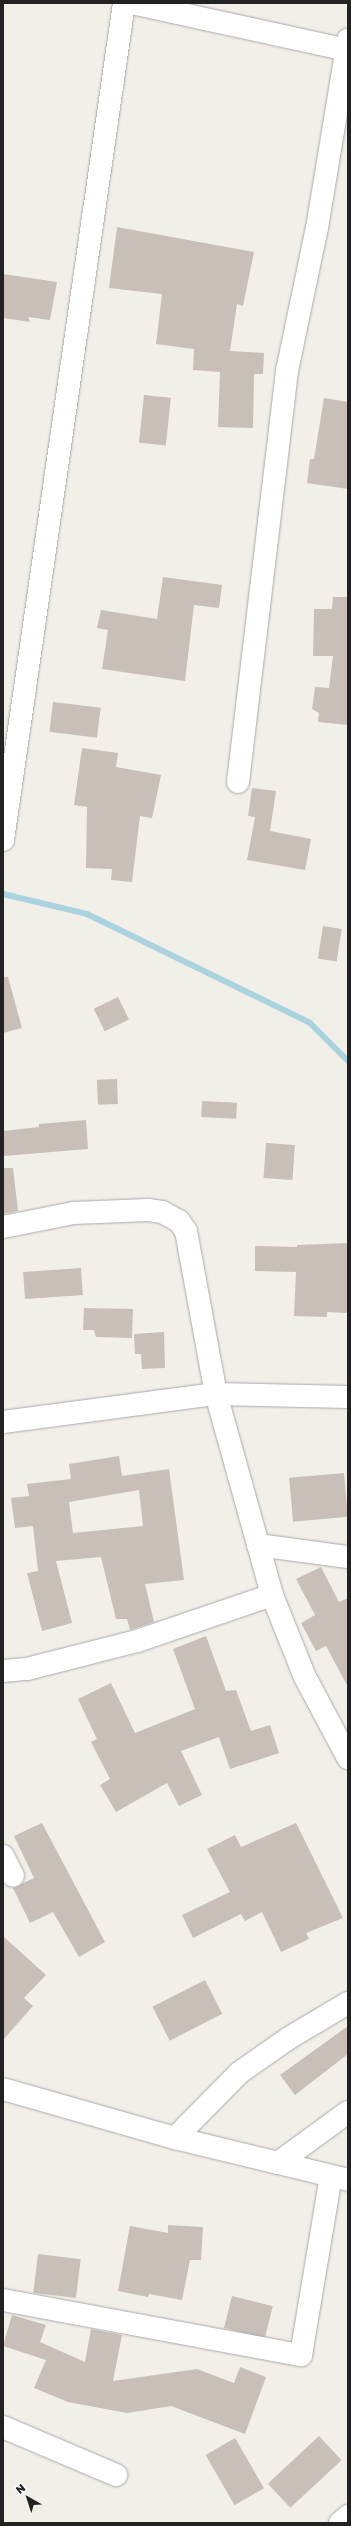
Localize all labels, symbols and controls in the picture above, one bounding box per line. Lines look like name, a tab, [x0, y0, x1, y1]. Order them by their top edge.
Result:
north arrow	[8, 2478, 48, 2518]
text: N	[13, 2481, 27, 2496]

